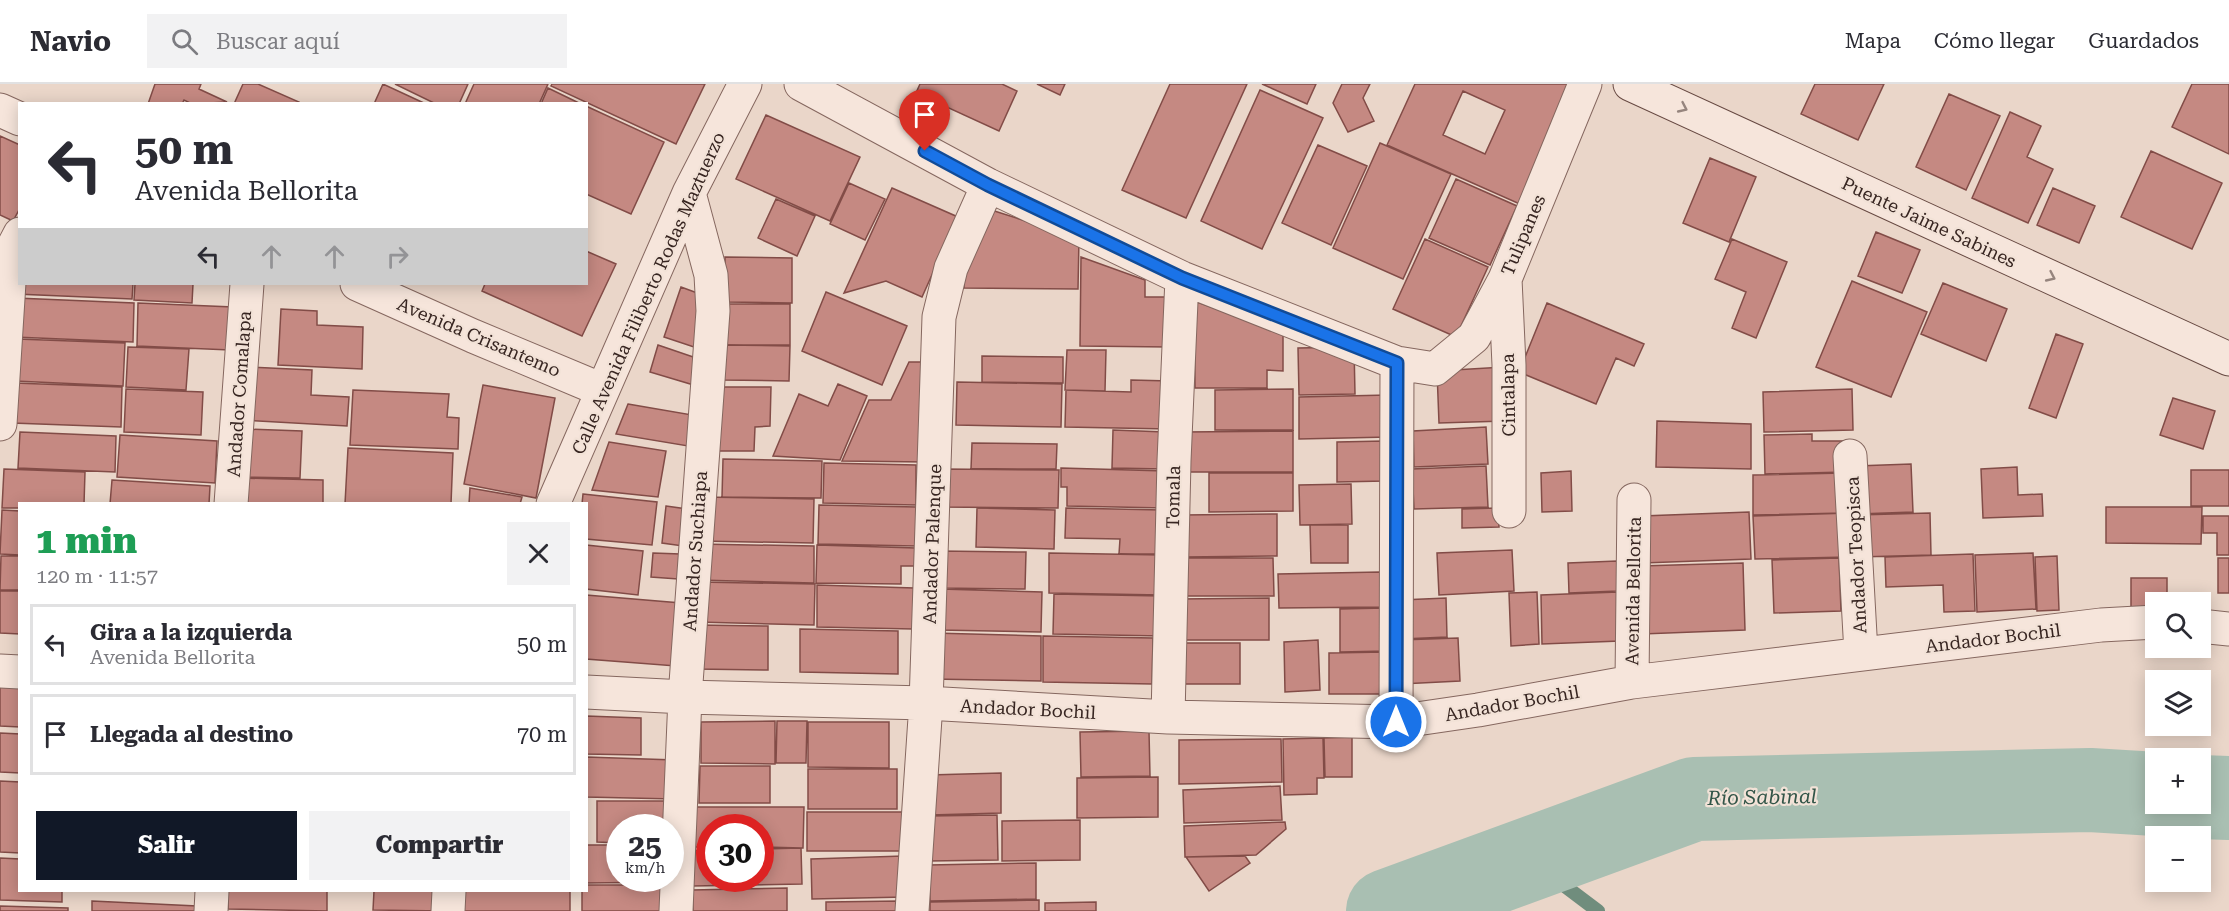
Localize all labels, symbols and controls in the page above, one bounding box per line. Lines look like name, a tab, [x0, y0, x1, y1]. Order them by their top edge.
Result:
search box	[147, 14, 567, 68]
text: Navio	[30, 25, 111, 58]
icon: search	[168, 25, 201, 58]
text: Buscar aquí	[216, 29, 340, 54]
text: Mapa	[1845, 29, 1901, 53]
text: Cómo llegar	[1934, 29, 2055, 53]
text: Guardados	[2088, 29, 2199, 53]
pin	[899, 89, 950, 151]
icon: arrive	[908, 98, 941, 131]
one-way arrow	[1676, 101, 1687, 113]
text: 50 m	[135, 125, 233, 174]
icon: left	[36, 126, 114, 204]
street label: Calle Avenida Filiberto Rodas Maztuerzo	[567, 129, 729, 457]
street label: Puente Jaime Sabines	[1838, 172, 2020, 272]
text: Avenida Bellorita	[135, 175, 358, 207]
street label: Tulipanes	[1497, 191, 1549, 279]
icon: left	[192, 240, 225, 273]
icon: ahead	[255, 240, 288, 273]
icon: ahead	[318, 240, 351, 273]
icon: right	[381, 240, 414, 273]
one-way arrow	[2044, 270, 2055, 282]
street label: Avenida Crisantemo	[394, 293, 564, 381]
street label: Andador Comalapa	[223, 310, 255, 478]
street label: Cintalapa	[1497, 353, 1519, 437]
street label: Andador Palenque	[919, 463, 945, 624]
street label: Tomala	[1162, 465, 1184, 529]
street label: Andador Suchiapa	[679, 470, 711, 632]
street label: Andador Teopisca	[1841, 476, 1871, 634]
street label: Avenida Bellorita	[1621, 516, 1645, 666]
text: 1 min	[36, 520, 137, 562]
button: close	[507, 522, 570, 585]
text: 120 m · 11:57	[36, 564, 158, 588]
map controls	[2145, 592, 2211, 892]
button: search	[2145, 592, 2211, 658]
street label: Andador Bochil	[1924, 619, 2062, 657]
text: Gira a la izquierda	[90, 620, 292, 645]
icon: left	[39, 628, 72, 661]
text: 50 m	[517, 632, 567, 657]
text: Avenida Bellorita	[90, 645, 255, 669]
button: layers	[2145, 670, 2211, 736]
street label: Andador Bochil	[1443, 681, 1581, 725]
position arrow	[1364, 690, 1428, 754]
street label: Andador Bochil	[960, 695, 1097, 723]
icon: arrive	[39, 718, 72, 751]
text: Llegada al destino	[90, 722, 293, 747]
text: 70 m	[517, 722, 567, 747]
button: +	[2145, 748, 2211, 814]
water label: Río Sabinal	[1706, 784, 1817, 810]
button: Salir	[36, 811, 297, 880]
button: Compartir	[309, 811, 570, 880]
speed limit sign: 30	[696, 814, 774, 892]
button: −	[2145, 826, 2211, 892]
text: 25	[628, 828, 662, 863]
text: km/h	[625, 859, 665, 877]

